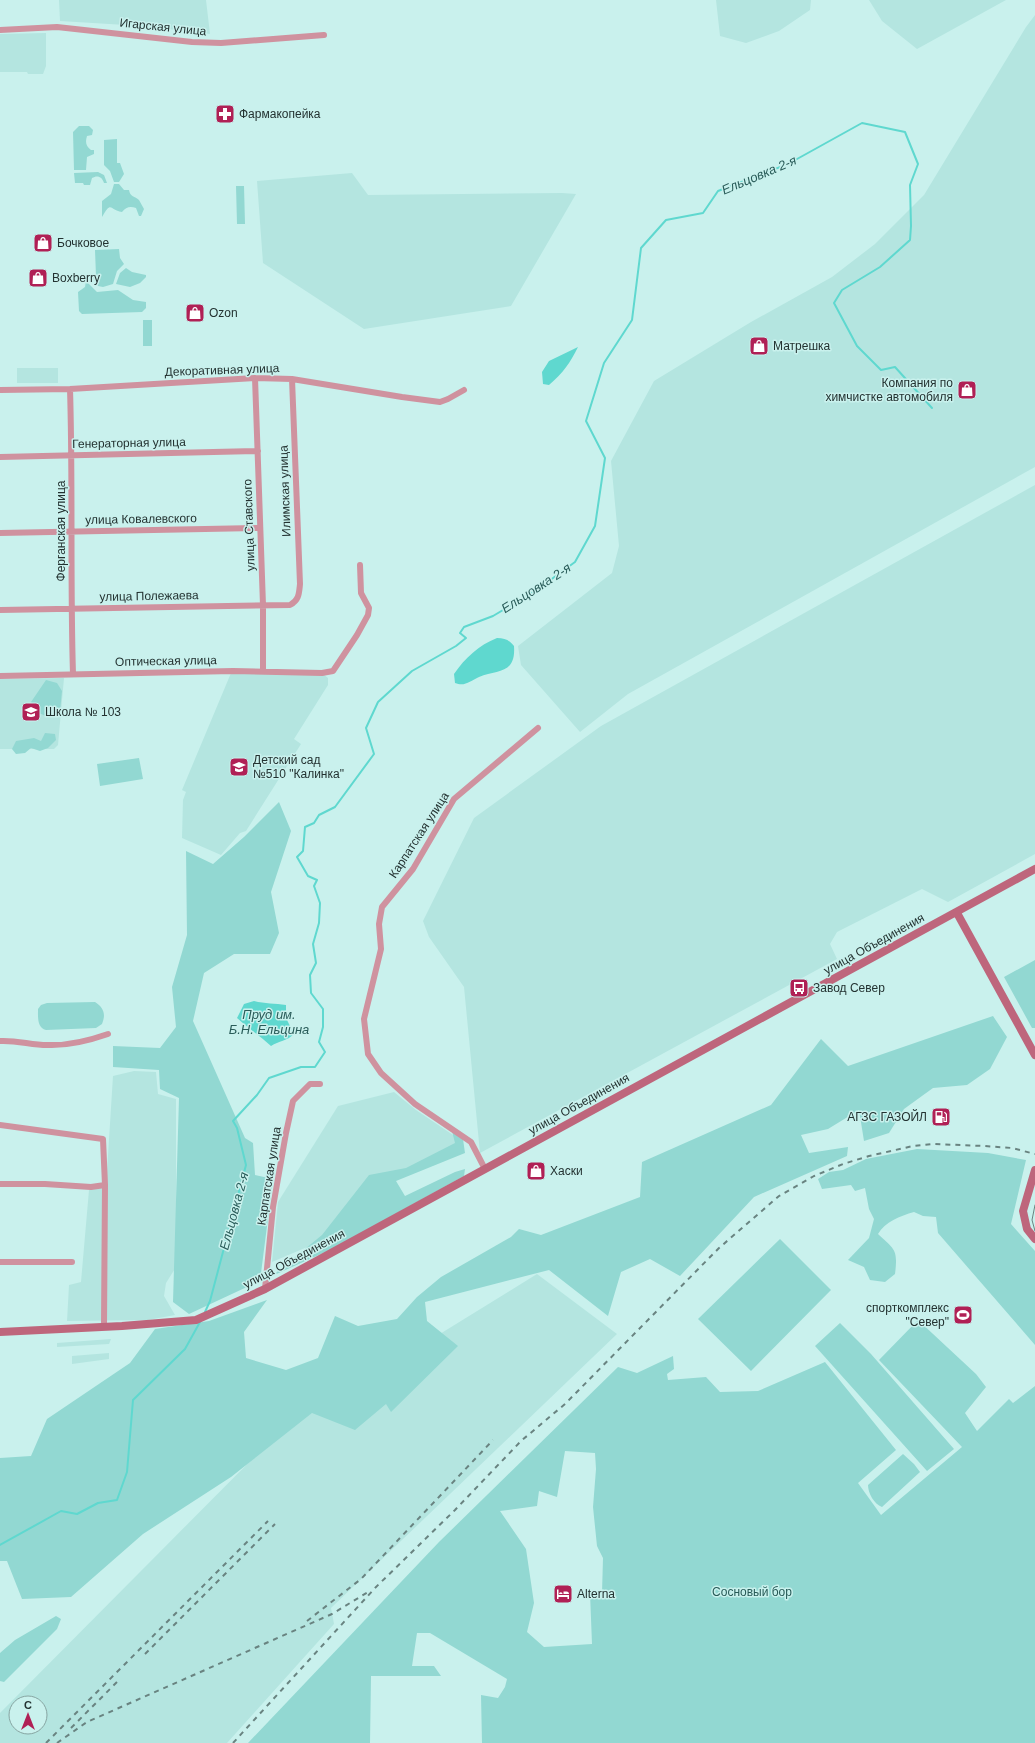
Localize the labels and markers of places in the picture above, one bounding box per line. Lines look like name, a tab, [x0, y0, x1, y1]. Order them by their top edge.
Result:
pharmacy icon: Фармакопейка	[214, 103, 236, 125]
place label: Фармакопейка	[239, 107, 321, 121]
shop icon: Бочковое	[32, 232, 54, 254]
place label: Бочковое	[57, 236, 110, 250]
shop icon: Boxberry	[27, 267, 49, 289]
place label: Boxberry	[52, 271, 100, 285]
shop icon: Ozon	[184, 302, 206, 324]
place label: Ozon	[209, 306, 238, 320]
shop icon: Матрешка	[748, 335, 770, 357]
place label: Матрешка	[773, 339, 831, 353]
place label: Компания по химчистке автомобиля	[825, 376, 953, 404]
shop icon: Компания по химчистке автомобиля	[956, 379, 978, 401]
school or university icon: Школа № 103	[20, 701, 42, 723]
place label: Школа № 103	[45, 705, 121, 719]
place label: Детский сад №510 "Калинка"	[253, 753, 344, 781]
school or university icon: Детский сад №510 "Калинка"	[228, 756, 250, 778]
bus stop icon: Завод Север	[788, 977, 810, 999]
place label: Завод Север	[813, 981, 885, 995]
fuel station icon: АГЗС ГАЗОЙЛ	[930, 1106, 952, 1128]
place label: АГЗС ГАЗОЙЛ	[847, 1109, 927, 1124]
shop icon: Хаски	[525, 1160, 547, 1182]
place label: Хаски	[550, 1164, 583, 1178]
place label: спорткомплекс "Север"	[866, 1301, 949, 1329]
sports icon: спорткомплекс "Север"	[952, 1304, 974, 1326]
hotel icon: Alterna	[552, 1583, 574, 1605]
place label: Alterna	[577, 1587, 615, 1601]

